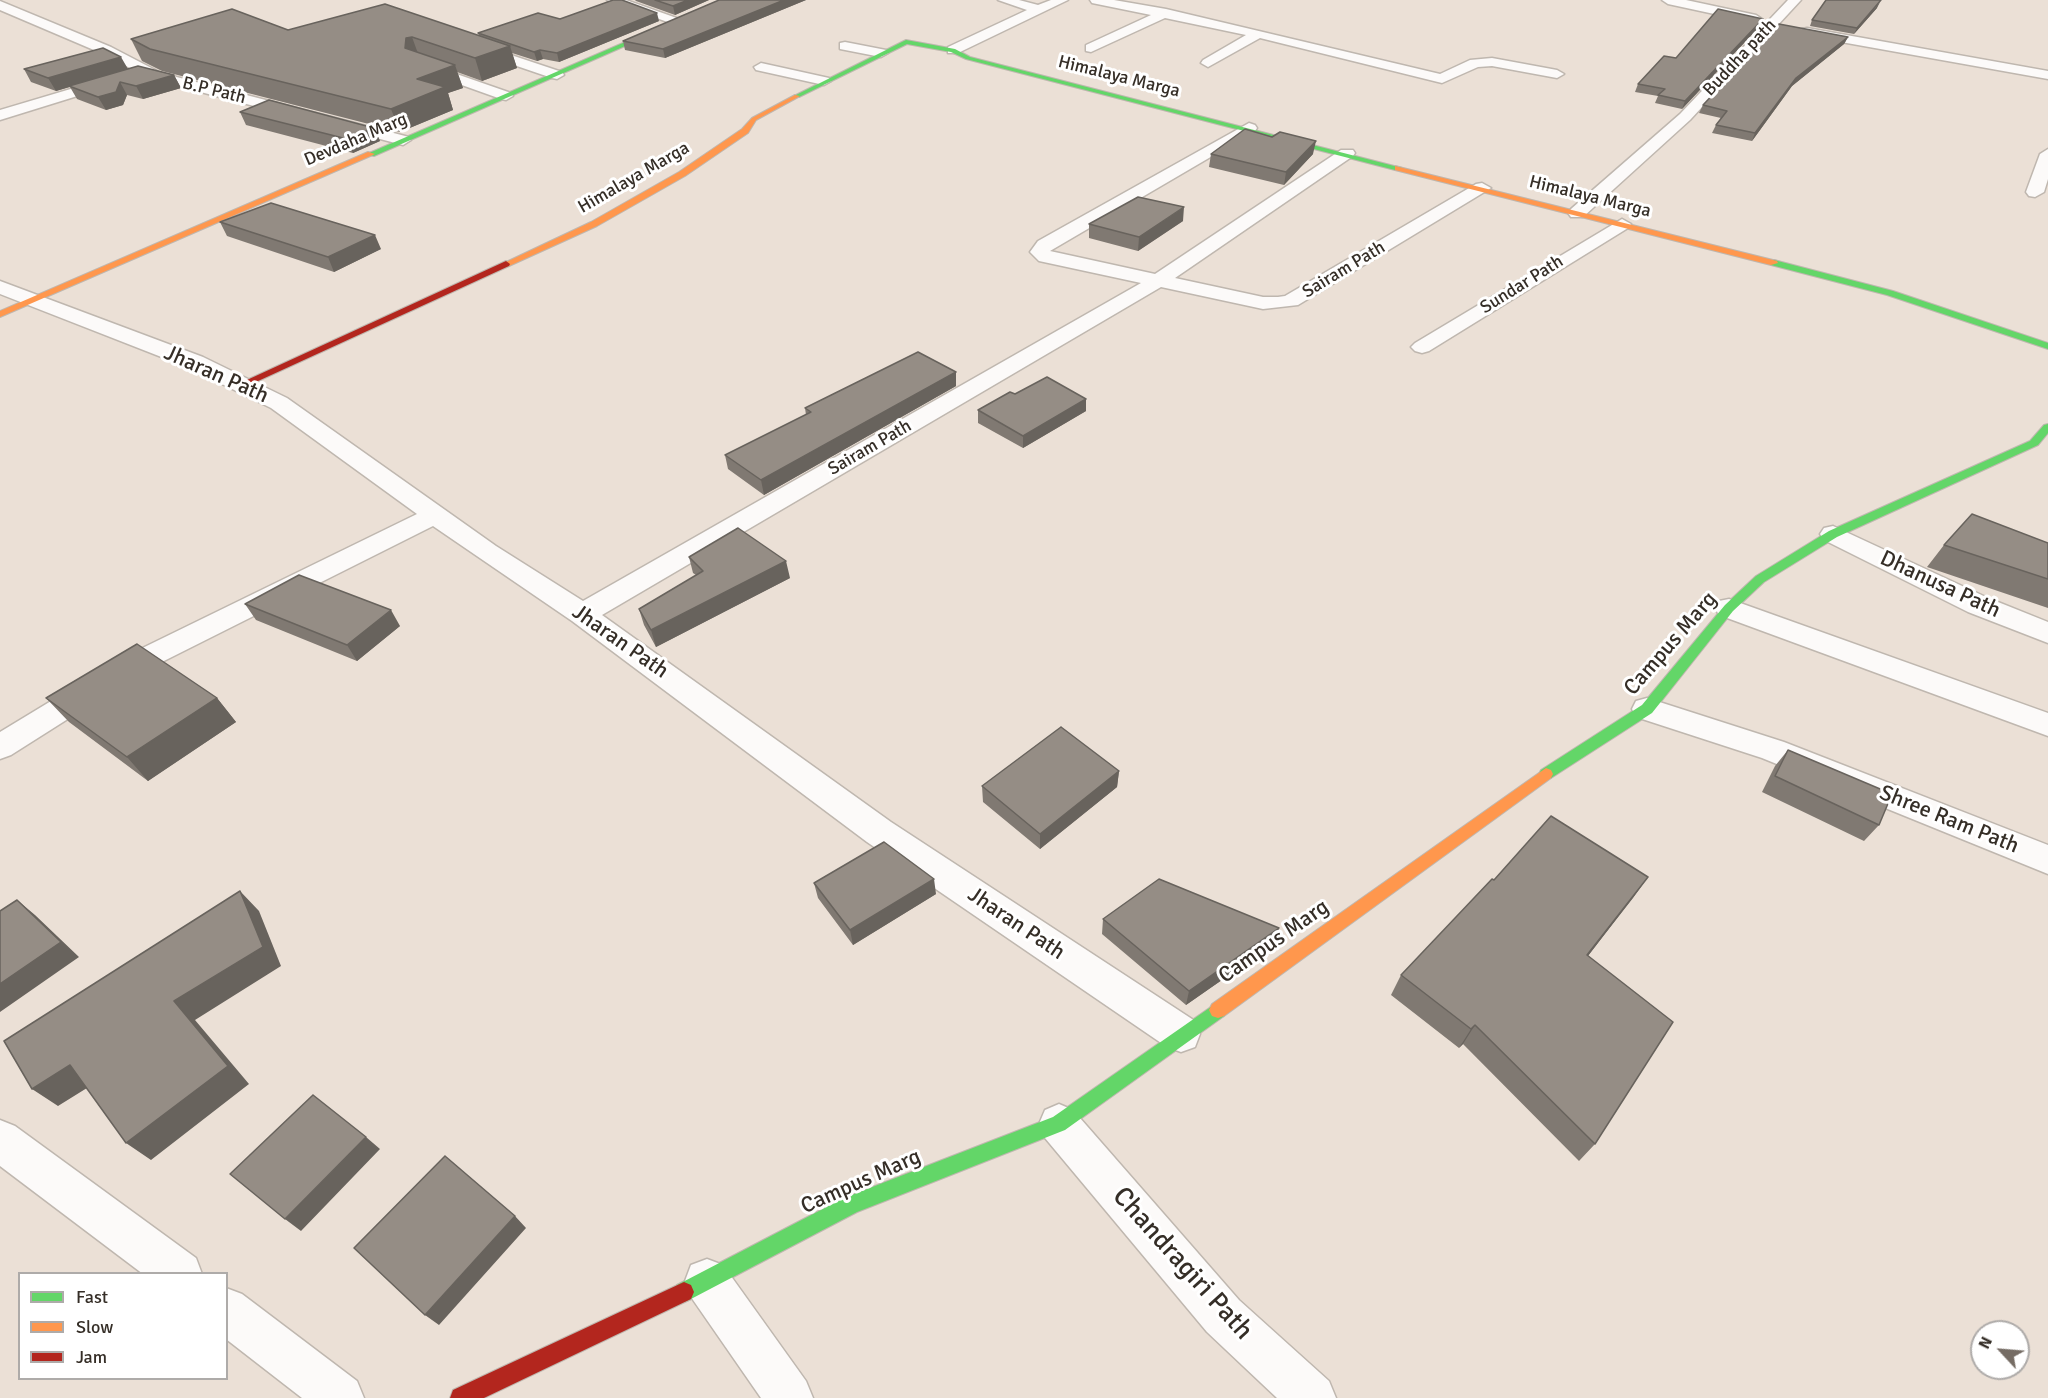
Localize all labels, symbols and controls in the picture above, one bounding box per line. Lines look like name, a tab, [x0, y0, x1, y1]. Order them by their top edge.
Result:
street label: Buddha path	[1699, 15, 1781, 101]
street label: Himalaya Marga	[1056, 51, 1182, 103]
street label: B.P Path	[180, 73, 248, 109]
street label: Devdaha Marg	[301, 109, 411, 171]
street label: Himalaya Marga	[575, 137, 693, 219]
street label: Himalaya Marga	[1527, 171, 1653, 223]
street label: Sairam Path	[1299, 237, 1389, 303]
street label: Sundar Path	[1477, 251, 1567, 319]
street label: Jharan Path	[160, 340, 272, 410]
street label: Sairam Path	[824, 415, 916, 481]
street label: Dhanusa Path	[1876, 546, 2004, 624]
street label: Campus Marg	[1619, 587, 1723, 701]
street label: Jharan Path	[567, 599, 673, 685]
street label: Shree Ram Path	[1875, 780, 2023, 860]
street label: Jharan Path	[962, 882, 1070, 966]
street label: Campus Marg	[1214, 894, 1334, 990]
street label: Campus Marg	[797, 1144, 925, 1220]
street label: Chandragiri Path	[1105, 1181, 1259, 1347]
legend	[18, 1272, 228, 1380]
text: Fast	[76, 1286, 108, 1308]
text: Slow	[76, 1316, 113, 1338]
north arrow	[1970, 1320, 2030, 1380]
text: N	[1974, 1334, 1997, 1352]
text: Jam	[76, 1346, 107, 1368]

